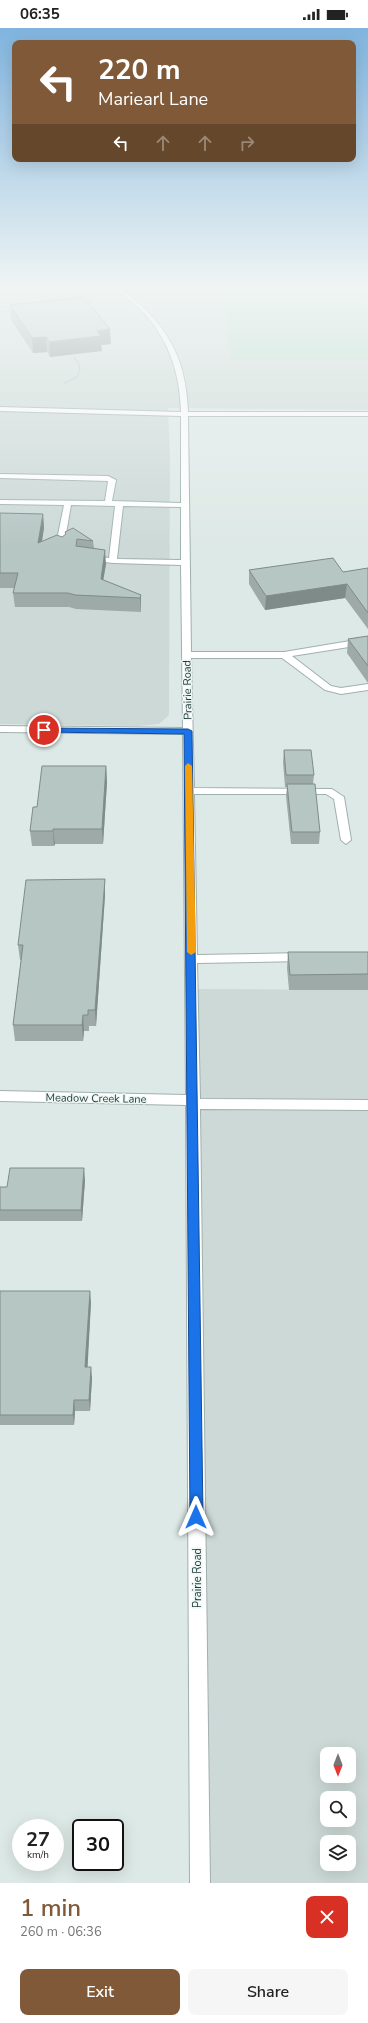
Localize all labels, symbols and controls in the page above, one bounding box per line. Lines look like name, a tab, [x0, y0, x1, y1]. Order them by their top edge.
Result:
text: 06:35	[20, 4, 60, 24]
text: 220 m	[98, 51, 181, 89]
icon: left	[32, 56, 84, 108]
text: Mariearl Lane	[98, 87, 208, 111]
icon: left	[110, 132, 132, 154]
icon: ahead	[152, 132, 174, 154]
icon: ahead	[194, 132, 216, 154]
icon: right	[236, 132, 258, 154]
street label: Prairie Road	[179, 660, 196, 720]
pin	[27, 713, 61, 747]
icon: arrive	[33, 719, 55, 741]
street label: Meadow Creek Lane	[45, 1090, 147, 1107]
position arrow	[175, 1496, 217, 1538]
street label: Prairie Road	[190, 1548, 205, 1608]
north arrow	[320, 1747, 356, 1783]
map controls	[320, 1747, 356, 1871]
button: search	[320, 1791, 356, 1827]
speed limit sign: 30	[72, 1819, 124, 1871]
text: 27	[26, 1826, 50, 1853]
button: layers	[320, 1835, 356, 1871]
text: km/h	[27, 1848, 49, 1862]
text: 1 min	[20, 1892, 81, 1924]
button: close	[306, 1896, 348, 1938]
text: 260 m · 06:36	[20, 1923, 102, 1941]
button: Exit	[20, 1969, 180, 2015]
button: Share	[188, 1969, 348, 2015]

